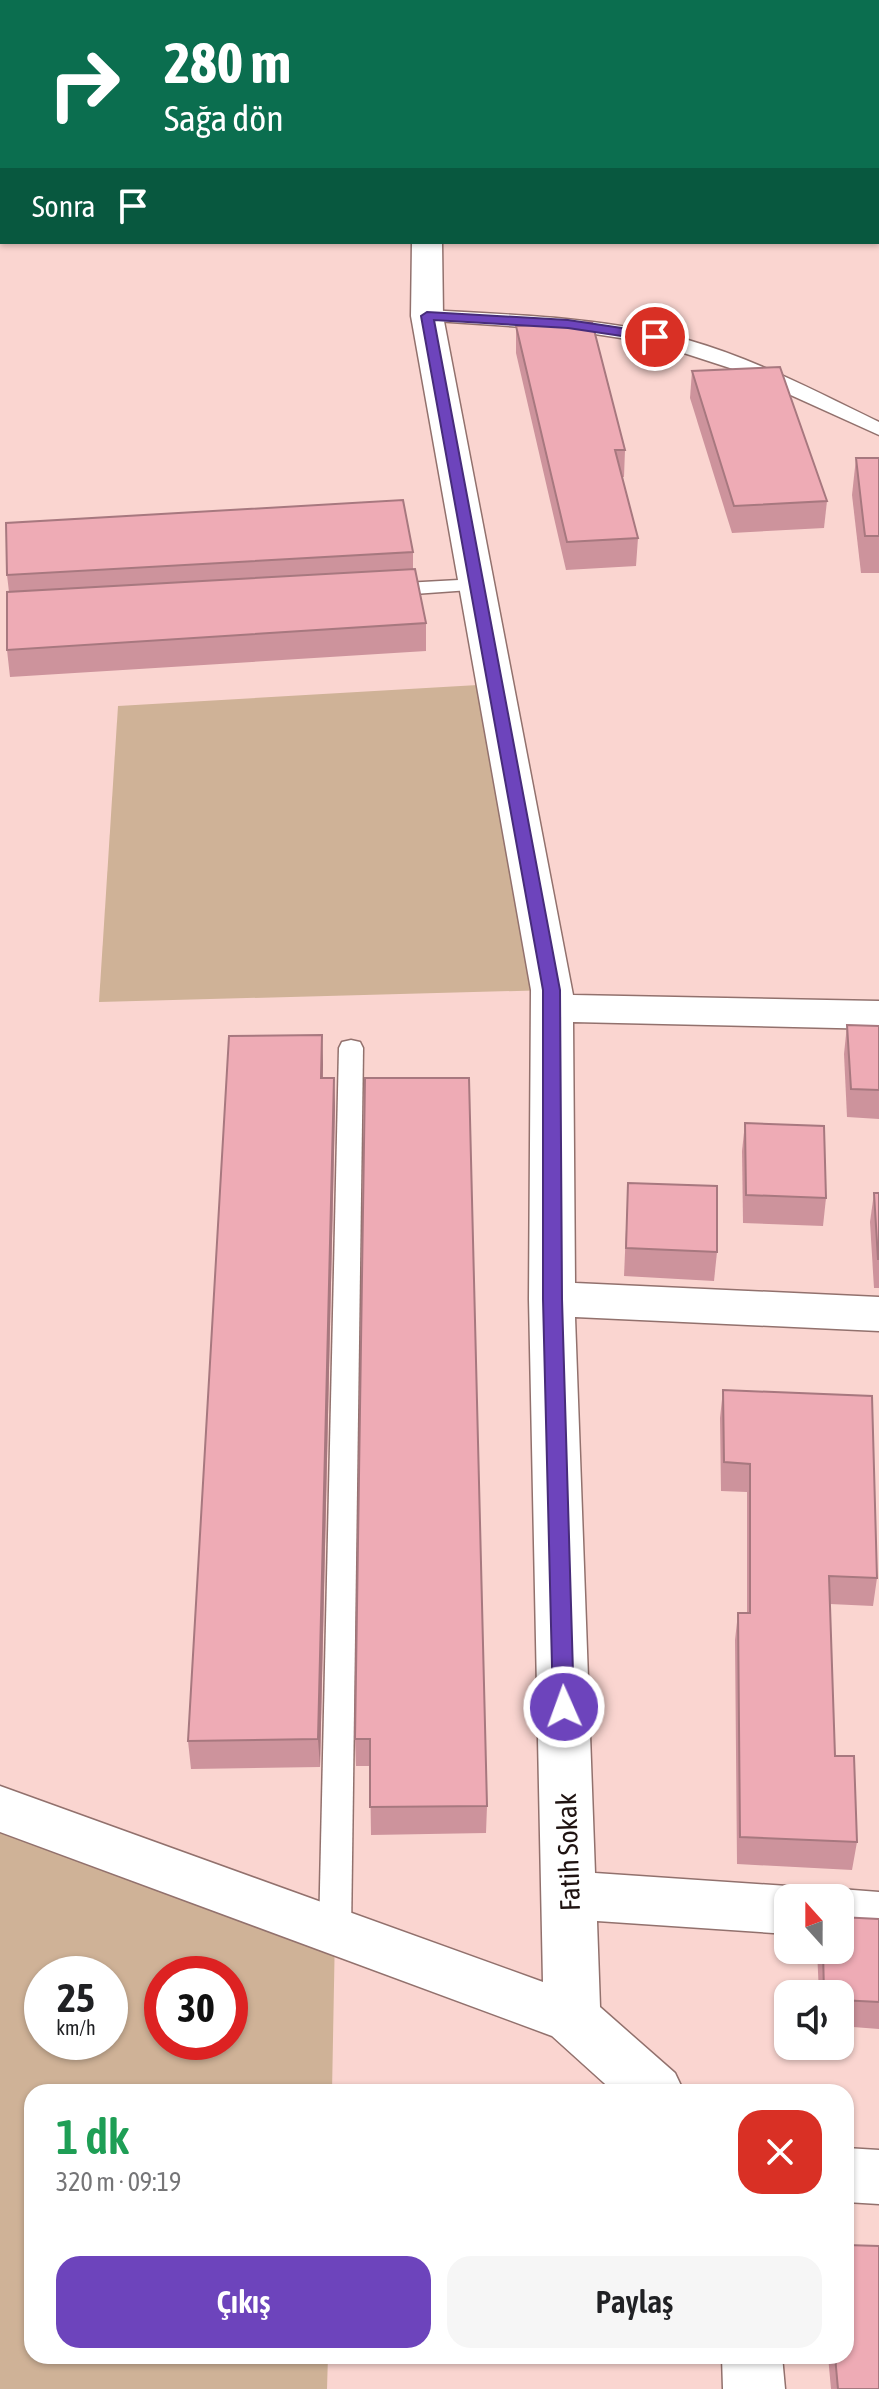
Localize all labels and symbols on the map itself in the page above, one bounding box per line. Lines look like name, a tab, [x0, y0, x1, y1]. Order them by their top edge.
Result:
pin	[621, 303, 689, 371]
position arrow	[522, 1665, 606, 1749]
street label: Fatih Sokak	[550, 1792, 586, 1912]
north arrow	[774, 1884, 854, 1964]
speed limit sign: 30	[144, 1956, 248, 2060]

